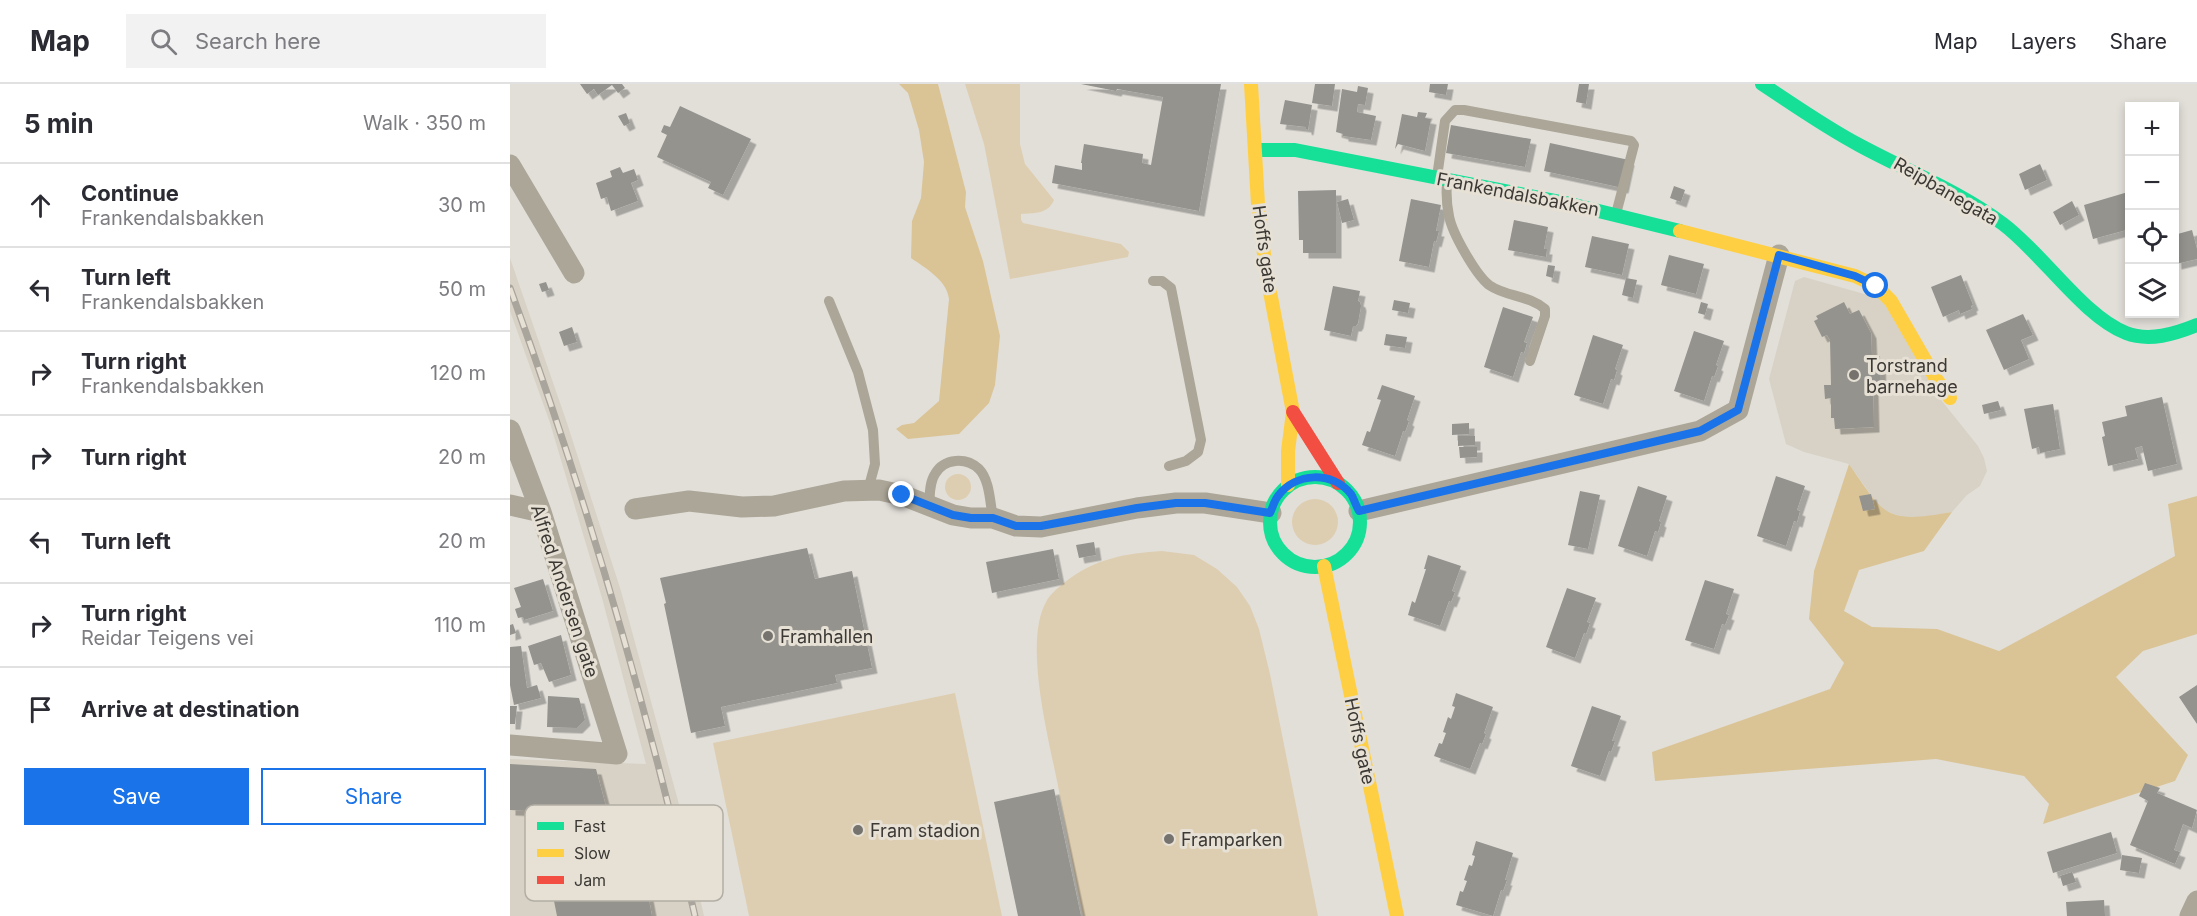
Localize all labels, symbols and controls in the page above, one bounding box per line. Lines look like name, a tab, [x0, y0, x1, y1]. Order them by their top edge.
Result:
search box	[126, 14, 546, 68]
text: Map	[30, 24, 90, 58]
icon: search	[147, 25, 180, 58]
text: Search here	[195, 28, 321, 54]
text: Map	[1934, 29, 1978, 54]
text: Layers	[2011, 29, 2077, 54]
text: Share	[2110, 29, 2167, 54]
map controls	[2125, 102, 2179, 318]
button: +	[2125, 102, 2179, 156]
text: 5 min	[24, 108, 94, 139]
text: Walk · 350 m	[363, 111, 486, 135]
street label: Reipbanegata	[1890, 153, 2002, 229]
button: −	[2125, 156, 2179, 210]
street label: Frankendalsbakken	[1435, 168, 1601, 220]
text: Continue	[81, 180, 179, 206]
icon: ahead	[24, 189, 57, 222]
text: 30 m	[438, 193, 486, 217]
street label: Hoffs gate	[1248, 204, 1282, 294]
text: Frankendalsbakken	[81, 206, 264, 230]
button: locate	[2125, 210, 2179, 264]
text: Turn left	[81, 264, 171, 290]
button: layers	[2125, 264, 2179, 318]
route start	[1862, 272, 1888, 298]
icon: left	[24, 273, 57, 306]
text: 50 m	[438, 277, 486, 301]
text: Frankendalsbakken	[81, 290, 264, 314]
text: Turn right	[81, 348, 187, 374]
place label: Torstrand barnehage	[1866, 355, 1958, 397]
icon: right	[24, 357, 57, 390]
text: 120 m	[430, 361, 486, 385]
marker: Torstrand barnehage	[1847, 368, 1861, 382]
text: Frankendalsbakken	[81, 374, 264, 398]
icon: right	[24, 441, 57, 474]
text: Turn right	[81, 444, 187, 470]
text: 20 m	[438, 445, 486, 469]
route end	[888, 481, 914, 507]
street label: Alfred Andersen gate	[527, 502, 603, 680]
icon: left	[24, 525, 57, 558]
text: Turn left	[81, 528, 171, 554]
text: 20 m	[438, 529, 486, 553]
text: Turn right	[81, 600, 187, 626]
icon: right	[24, 609, 57, 642]
text: 110 m	[434, 613, 486, 637]
text: Reidar Teigens vei	[81, 626, 254, 650]
place label: Framhallen	[780, 626, 873, 647]
marker: Framhallen	[761, 629, 775, 643]
icon: arrive	[24, 693, 57, 726]
text: Arrive at destination	[81, 696, 300, 722]
street label: Hoffs gate	[1341, 696, 1379, 786]
button: Save	[24, 768, 249, 825]
button: Share	[261, 768, 486, 825]
legend	[525, 805, 723, 901]
text: Fast	[574, 816, 606, 836]
place label: Fram stadion	[870, 820, 980, 841]
marker: Fram stadion	[851, 823, 865, 837]
place label: Framparken	[1181, 829, 1283, 850]
marker: Framparken	[1162, 832, 1176, 846]
text: Slow	[574, 843, 611, 863]
text: Jam	[574, 870, 606, 890]

